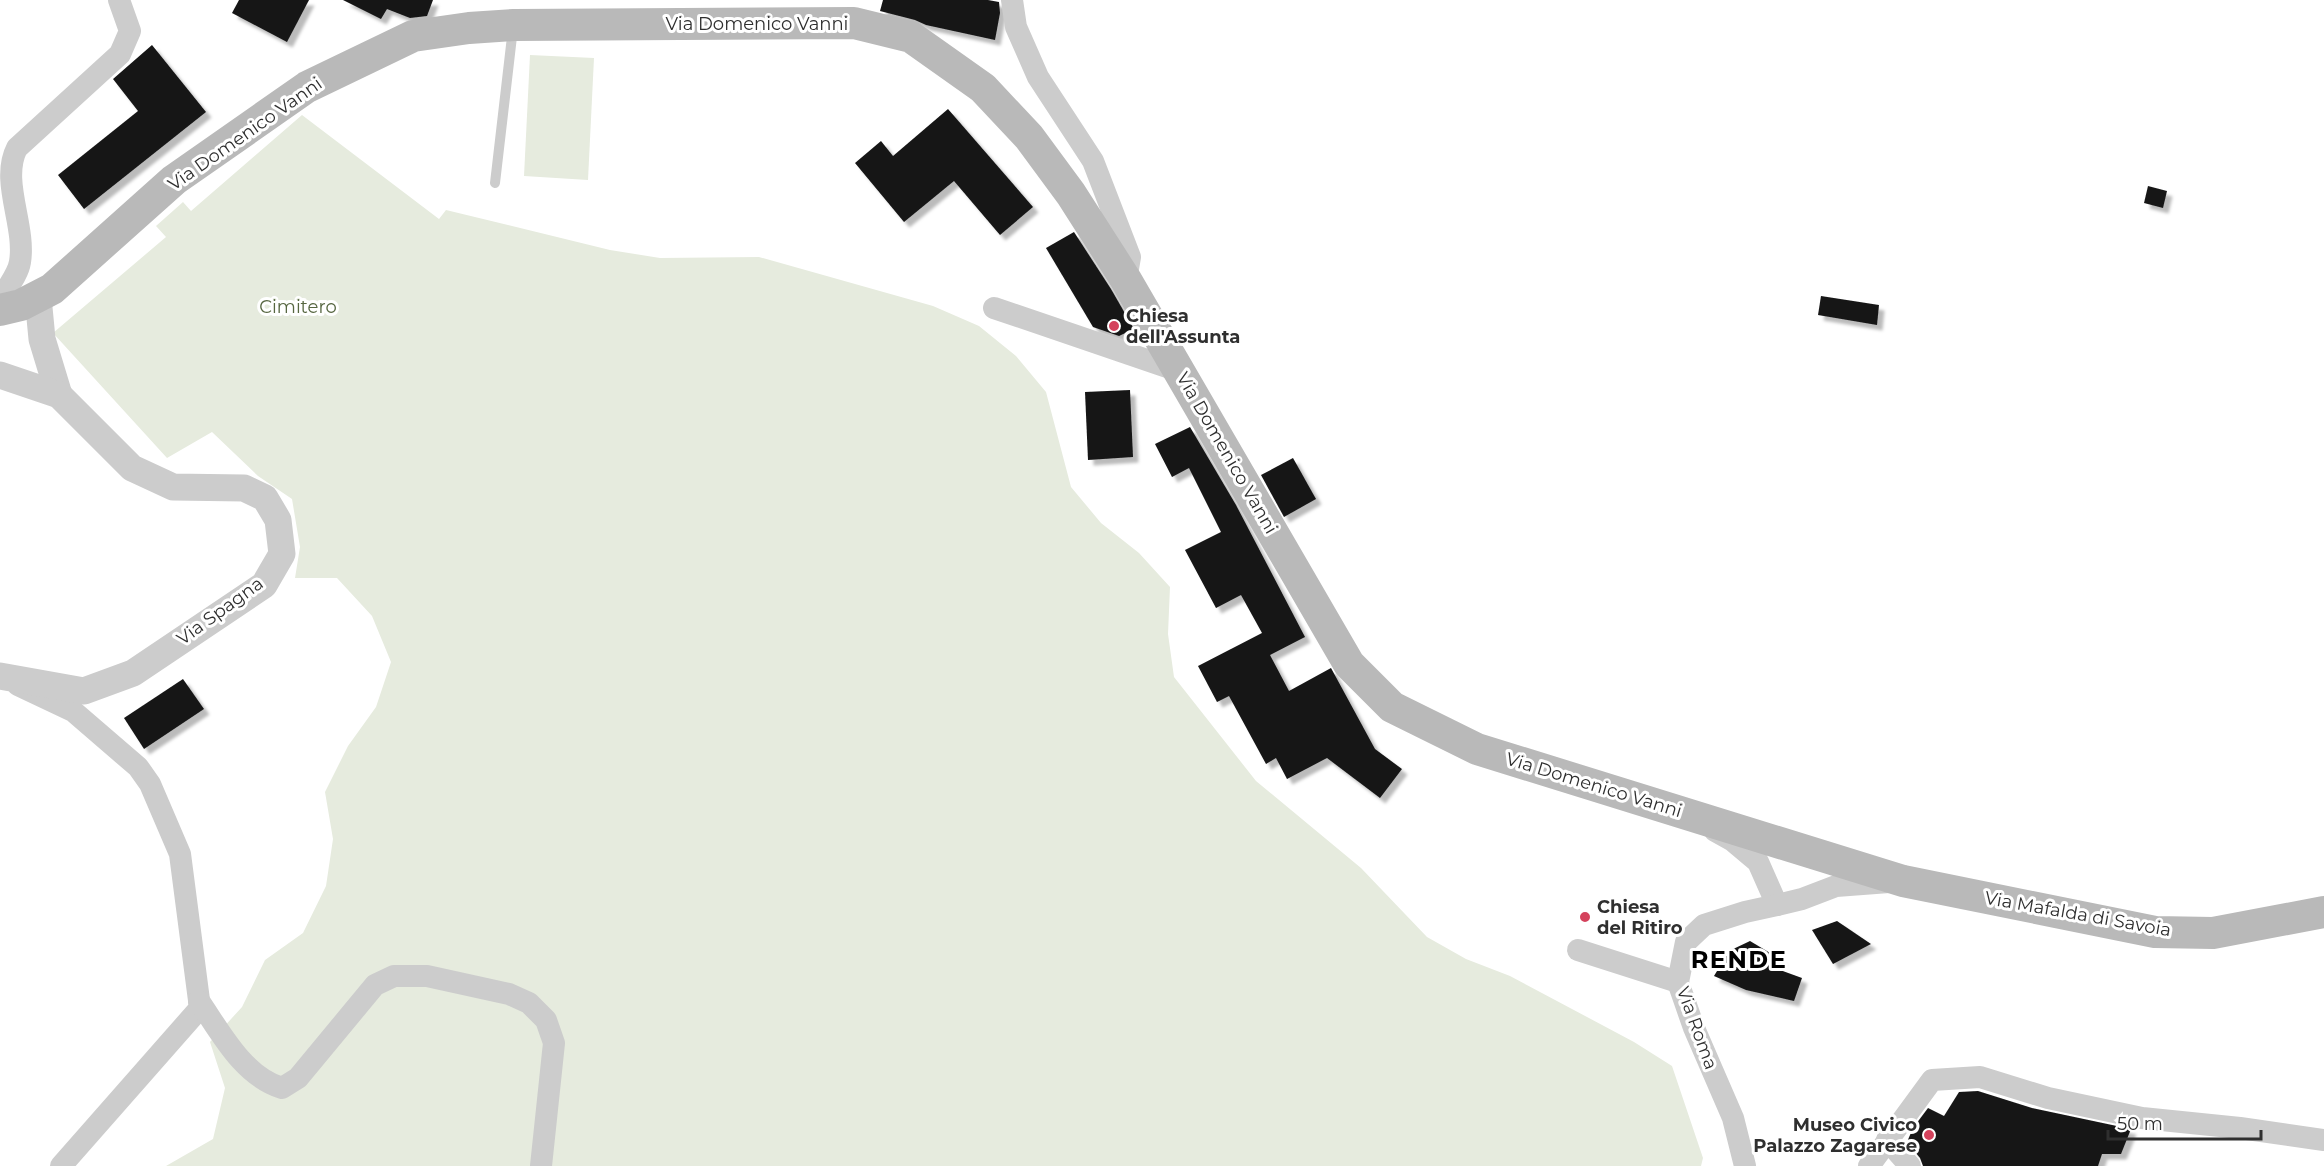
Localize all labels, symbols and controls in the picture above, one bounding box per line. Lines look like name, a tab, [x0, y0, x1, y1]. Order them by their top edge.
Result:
street label: Via Domenico Vanni	[666, 13, 848, 35]
street label: Via Domenico Vanni	[164, 73, 326, 195]
park label: Cimitero	[259, 296, 337, 318]
place label: Chiesa dell'Assunta	[1126, 305, 1240, 348]
marker: Chiesa dell'Assunta	[1107, 319, 1121, 333]
street label: Via Domenico Vanni	[1172, 368, 1282, 538]
street label: Via Spagna	[173, 572, 267, 650]
street label: Via Domenico Vanni	[1503, 748, 1685, 822]
street label: Via Mafalda di Savoia	[1983, 887, 2173, 941]
place label: Chiesa del Ritiro	[1597, 896, 1683, 939]
marker: Chiesa del Ritiro	[1578, 910, 1592, 924]
district label: RENDE	[1691, 945, 1787, 974]
street label: Via Roma	[1672, 984, 1722, 1072]
scale bar	[2108, 1103, 2261, 1141]
text: 50 m	[2117, 1113, 2163, 1135]
place label: Museo Civico Palazzo Zagarese	[1753, 1114, 1917, 1157]
marker: Museo Civico Palazzo Zagarese	[1922, 1128, 1936, 1142]

